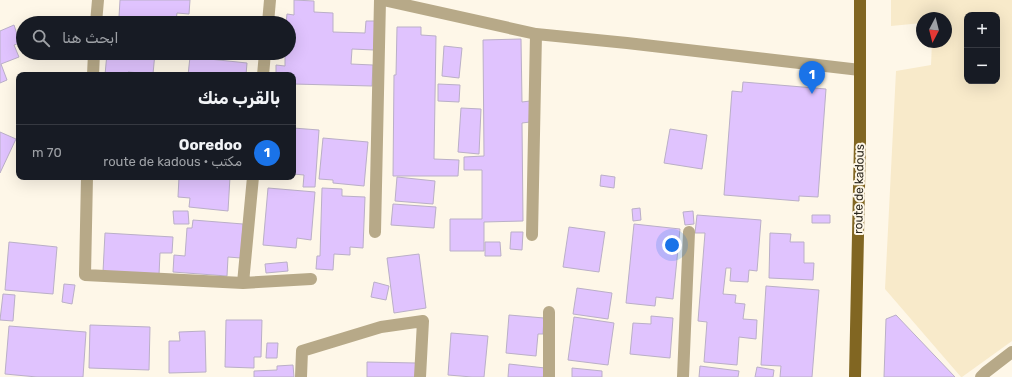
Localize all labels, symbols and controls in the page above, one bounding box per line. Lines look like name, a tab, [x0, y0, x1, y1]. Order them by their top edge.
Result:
north arrow	[916, 12, 952, 48]
map controls	[964, 12, 1000, 84]
button: +	[964, 12, 1000, 48]
search box	[16, 16, 296, 60]
icon: search	[30, 27, 52, 49]
text: ابحث هنا	[62, 29, 119, 47]
button: −	[964, 48, 1000, 84]
pin: 1	[799, 61, 825, 94]
text: بالقرب منك	[198, 88, 280, 108]
text: Ooredoo	[179, 136, 242, 154]
street label: route de kadous	[851, 144, 867, 234]
text: 70 m	[32, 145, 62, 160]
text: 1	[264, 145, 270, 160]
text: مكتب · route de kadous	[103, 154, 242, 169]
your location	[662, 235, 682, 255]

